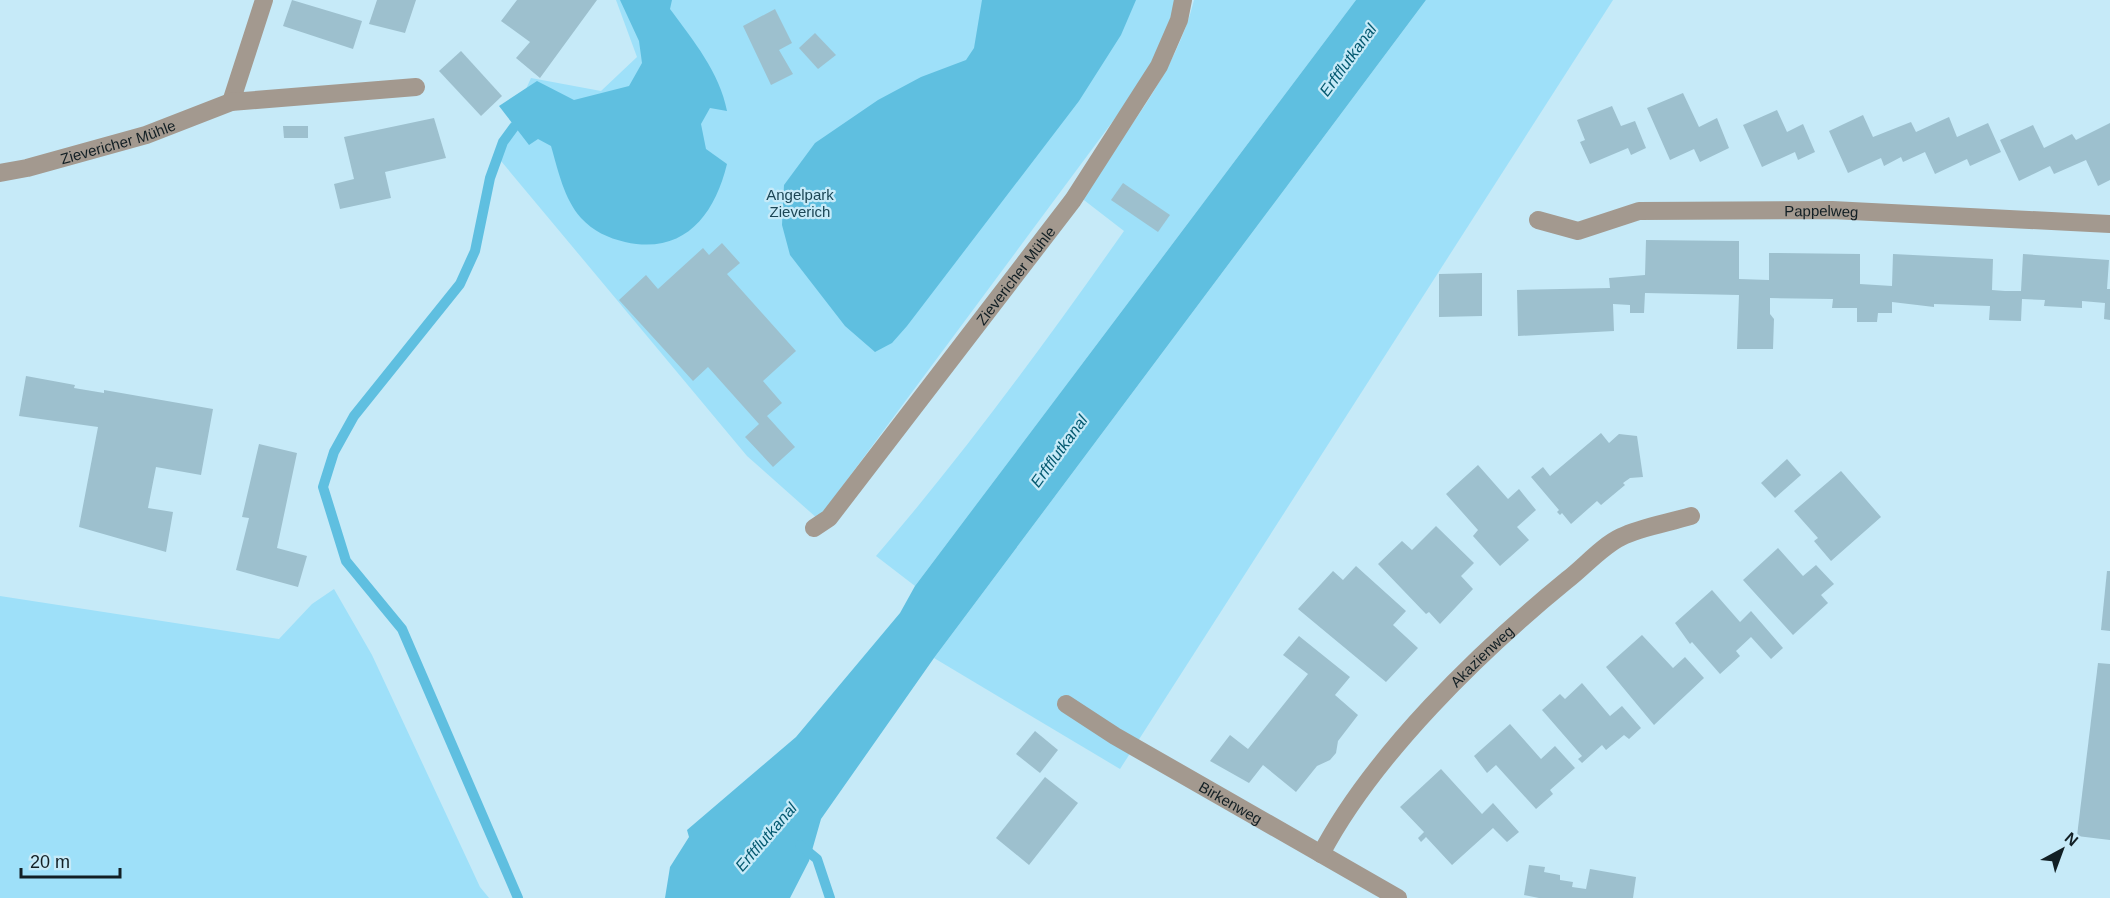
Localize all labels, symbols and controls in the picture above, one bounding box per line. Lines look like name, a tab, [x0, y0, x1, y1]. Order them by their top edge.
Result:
water label: Erftflutkanal	[1316, 20, 1380, 99]
street label: Zievericher Mühle	[58, 116, 178, 167]
park label: Angelpark Zieverich	[766, 186, 834, 220]
street label: Pappelweg	[1784, 201, 1859, 220]
street label: Zievericher Mühle	[972, 223, 1058, 328]
water label: Erftflutkanal	[1027, 411, 1091, 490]
street label: Akazienweg	[1446, 622, 1517, 690]
street label: Birkenweg	[1196, 778, 1265, 827]
water label: Erftflutkanal	[732, 799, 800, 874]
north arrow	[2032, 820, 2092, 880]
text: N	[2062, 829, 2081, 849]
scale bar	[21, 841, 120, 879]
text: 20 m	[30, 852, 70, 872]

